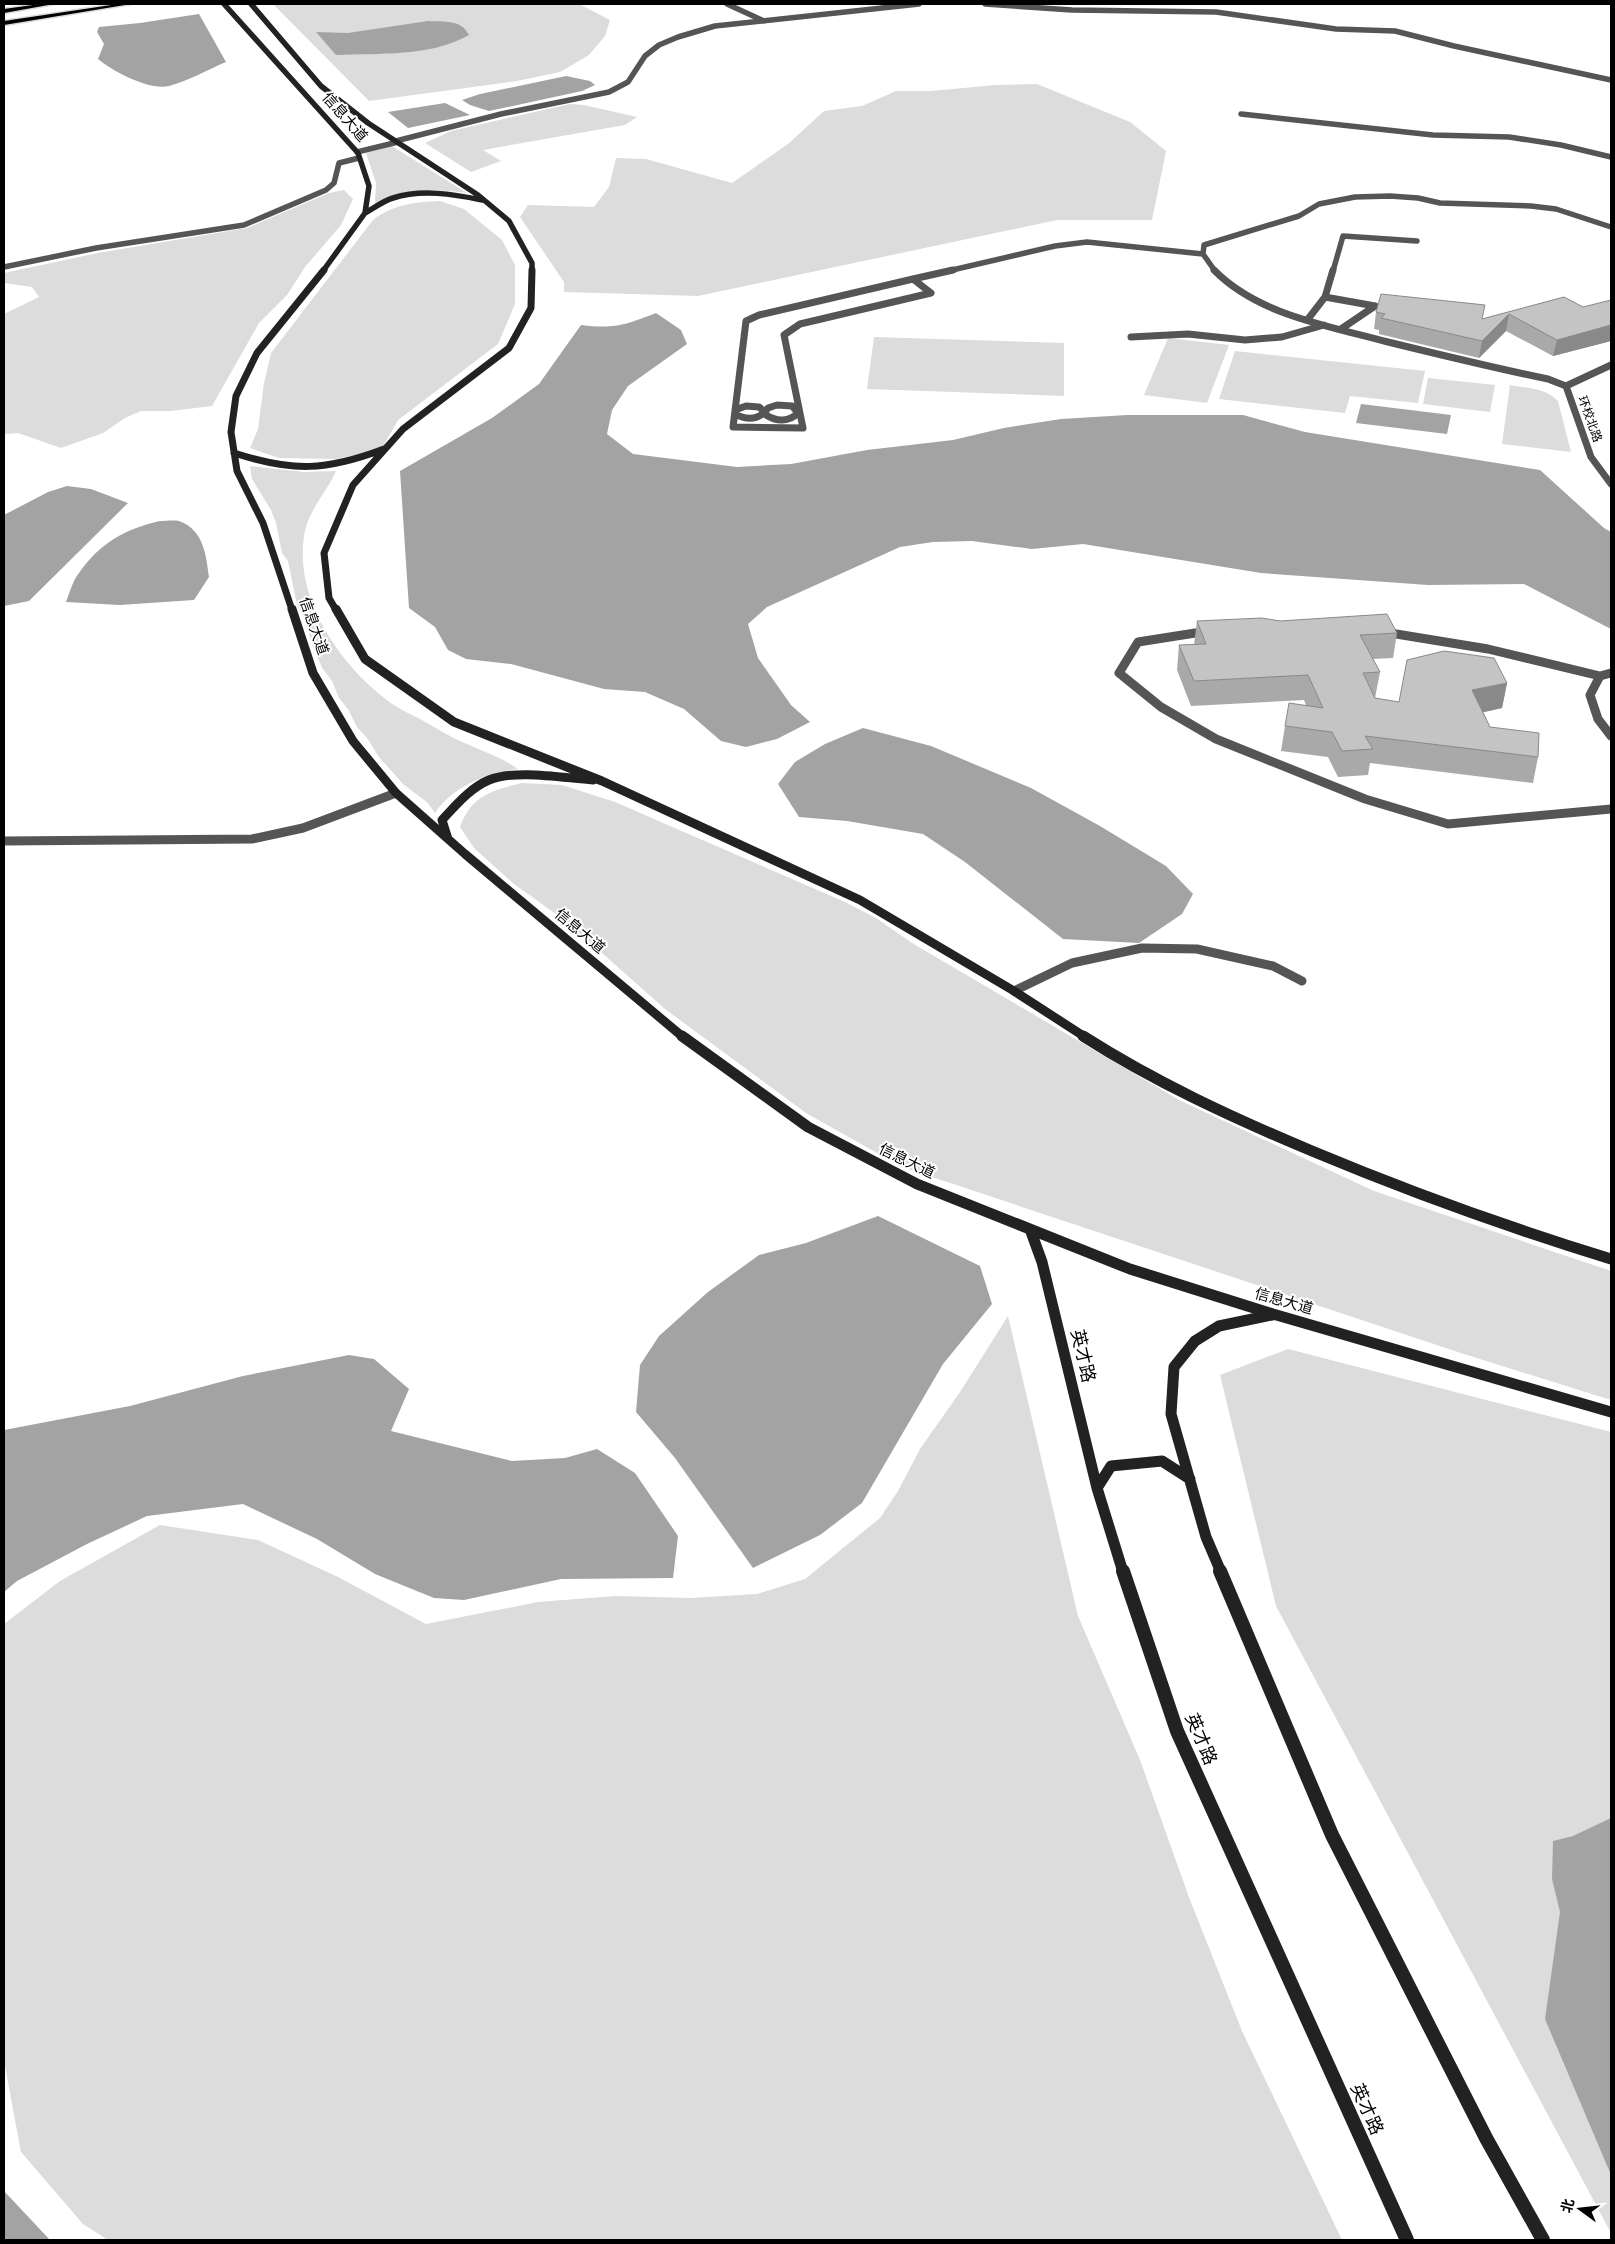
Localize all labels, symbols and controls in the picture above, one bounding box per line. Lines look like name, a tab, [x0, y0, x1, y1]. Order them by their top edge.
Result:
street label: 信息大道	[319, 88, 371, 146]
street label: 环校北路	[1575, 394, 1605, 444]
street label: 信息大道	[296, 595, 332, 657]
street label: 信息大道	[551, 905, 609, 957]
street label: 信息大道	[876, 1140, 938, 1182]
street label: 信息大道	[1253, 1284, 1315, 1318]
street label: 英才路	[1067, 1327, 1100, 1385]
street label: 英才路	[1181, 1710, 1222, 1768]
street label: 英才路	[1347, 2080, 1388, 2138]
north arrow	[1555, 2184, 1605, 2234]
text: 北	[1558, 2197, 1577, 2214]

